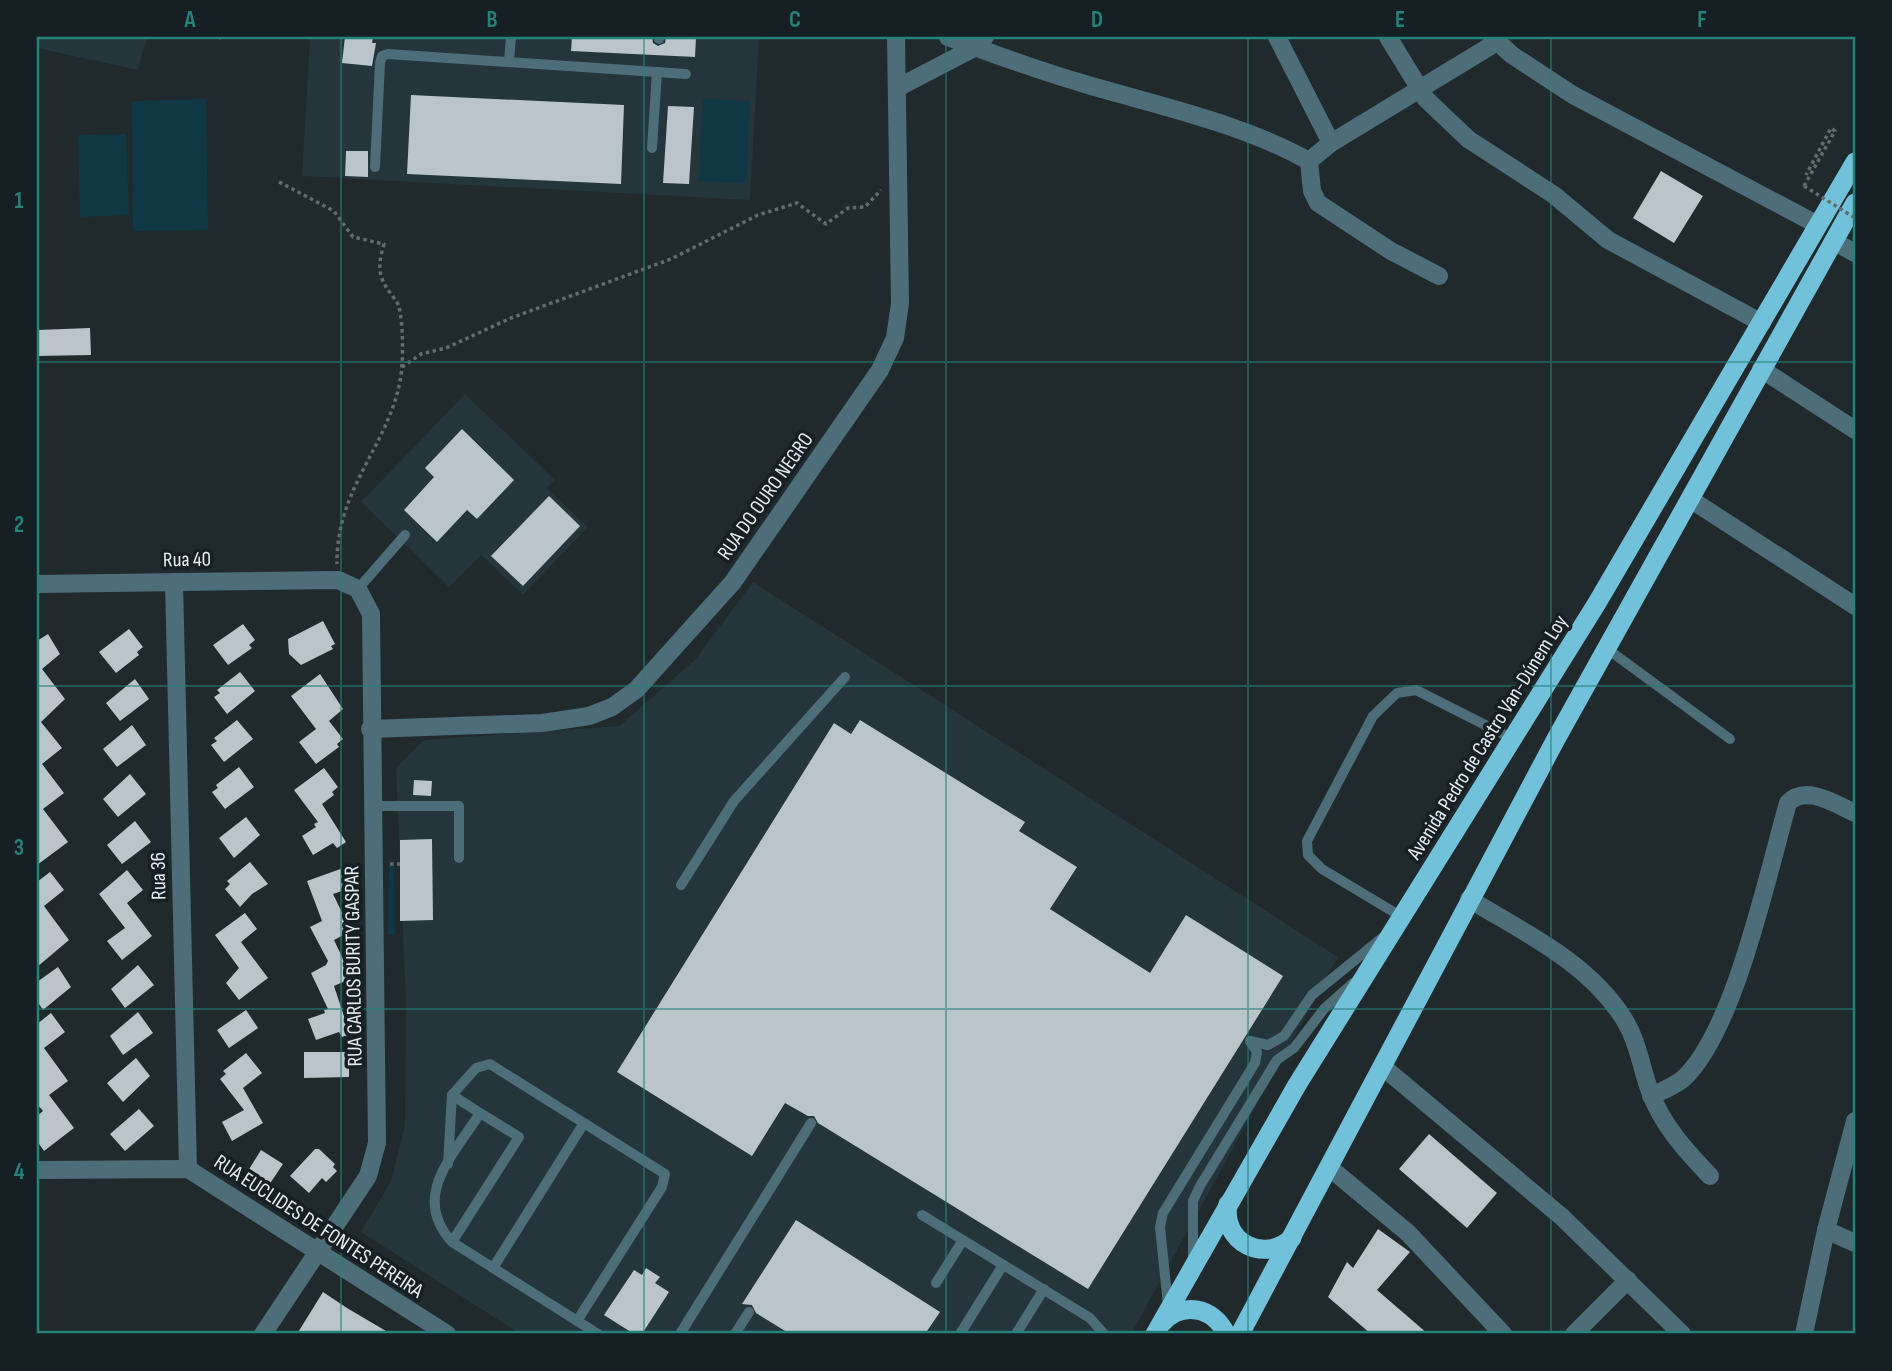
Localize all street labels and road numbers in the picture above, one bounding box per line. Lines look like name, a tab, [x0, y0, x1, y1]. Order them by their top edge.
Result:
street label: RUA DO OURO NEGRO	[712, 428, 819, 565]
street label: Rua 40	[163, 547, 211, 572]
street label: Avenida Pedro de Castro Van-Dúnem Loy	[1401, 611, 1573, 865]
street label: Rua 36	[146, 852, 171, 900]
street label: RUA CARLOS BURITY GASPAR	[339, 865, 368, 1067]
street label: RUA EUCLIDES DE FONTES PEREIRA	[210, 1149, 429, 1304]

